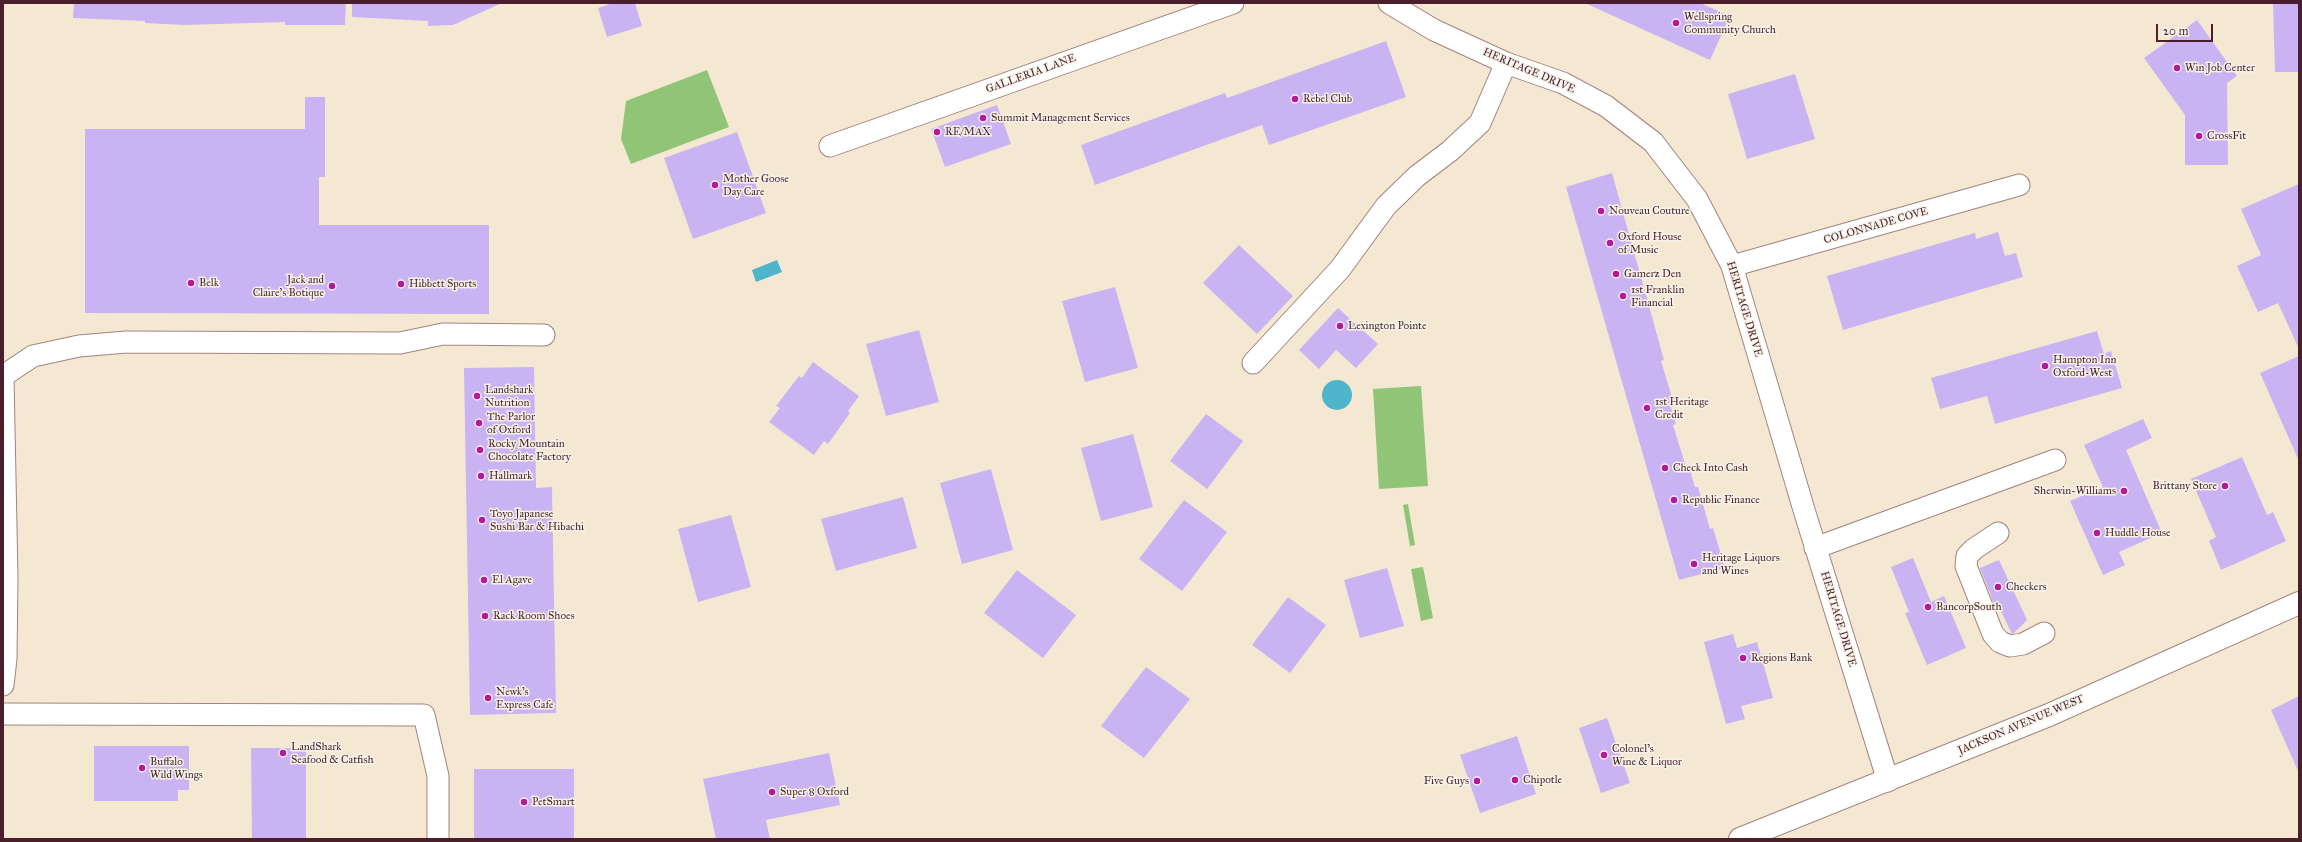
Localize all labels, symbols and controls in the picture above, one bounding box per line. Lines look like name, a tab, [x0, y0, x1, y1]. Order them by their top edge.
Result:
place label: Wellspring Community Church	[1684, 10, 1776, 36]
scale bar	[2158, 16, 2215, 42]
marker: Wellspring Community Church	[1671, 18, 1681, 28]
text: 20 m	[2163, 24, 2189, 38]
street label: HERITAGE DRIVE	[1481, 46, 1577, 96]
street label: GALLERIA LANE	[984, 52, 1078, 96]
place label: Win Job Center	[2185, 61, 2255, 75]
marker: Win Job Center	[2172, 63, 2182, 73]
place label: Rebel Club	[1303, 92, 1352, 106]
marker: Rebel Club	[1290, 94, 1300, 104]
place label: Summit Management Services	[991, 111, 1130, 125]
marker: Summit Management Services	[978, 113, 988, 123]
place label: RE/MAX	[945, 125, 991, 139]
marker: RE/MAX	[932, 127, 942, 137]
place label: CrossFit	[2207, 129, 2246, 143]
marker: CrossFit	[2194, 131, 2204, 141]
place label: Mother Goose Day Care	[723, 172, 789, 198]
marker: Mother Goose Day Care	[710, 180, 720, 190]
place label: Nouveau Couture	[1609, 204, 1690, 218]
street label: COLONNADE COVE	[1822, 205, 1930, 247]
marker: Nouveau Couture	[1596, 206, 1606, 216]
place label: Oxford House of Music	[1618, 230, 1682, 256]
marker: Oxford House of Music	[1605, 238, 1615, 248]
street label: HERITAGE DRIVE	[1723, 260, 1765, 358]
place label: Gamerz Den	[1624, 267, 1681, 281]
marker: Gamerz Den	[1611, 269, 1621, 279]
place label: Jack and Claire's Botique	[253, 273, 324, 299]
place label: Belk	[199, 276, 219, 290]
place label: Hibbett Sports	[409, 277, 476, 291]
marker: Belk	[186, 278, 196, 288]
marker: Hibbett Sports	[396, 279, 406, 289]
marker: Jack and Claire's Botique	[327, 281, 337, 291]
place label: 1st Franklin Financial	[1631, 283, 1684, 309]
marker: 1st Franklin Financial	[1618, 291, 1628, 301]
place label: Lexington Pointe	[1348, 319, 1427, 333]
marker: Lexington Pointe	[1335, 321, 1345, 331]
place label: Hampton Inn Oxford-West	[2053, 353, 2116, 379]
marker: Hampton Inn Oxford-West	[2040, 361, 2050, 371]
place label: Landshark Nutrition	[485, 383, 533, 409]
marker: Landshark Nutrition	[472, 391, 482, 401]
place label: 1st Heritage Credit	[1655, 395, 1709, 421]
marker: 1st Heritage Credit	[1642, 403, 1652, 413]
place label: The Parlor of Oxford	[487, 410, 535, 436]
marker: The Parlor of Oxford	[474, 418, 484, 428]
place label: Rocky Mountain Chocolate Factory	[488, 437, 571, 463]
marker: Rocky Mountain Chocolate Factory	[475, 445, 485, 455]
place label: Check Into Cash	[1673, 461, 1748, 475]
marker: Check Into Cash	[1660, 463, 1670, 473]
place label: Hallmark	[489, 469, 532, 483]
marker: Hallmark	[476, 471, 486, 481]
place label: Brittany Store	[2153, 479, 2217, 493]
marker: Brittany Store	[2220, 481, 2230, 491]
place label: Sherwin-Williams	[2034, 484, 2116, 498]
marker: Sherwin-Williams	[2119, 486, 2129, 496]
place label: Republic Finance	[1682, 493, 1760, 507]
marker: Republic Finance	[1669, 495, 1679, 505]
place label: Toyo Japanese Sushi Bar & Hibachi	[490, 507, 584, 533]
marker: Toyo Japanese Sushi Bar & Hibachi	[477, 515, 487, 525]
place label: Huddle House	[2105, 526, 2171, 540]
marker: Huddle House	[2092, 528, 2102, 538]
place label: Heritage Liquors and Wines	[1702, 551, 1780, 577]
marker: Heritage Liquors and Wines	[1689, 559, 1699, 569]
street label: HERITAGE DRIVE	[1817, 570, 1859, 668]
place label: El Agave	[492, 573, 532, 587]
marker: El Agave	[479, 575, 489, 585]
place label: Checkers	[2006, 580, 2047, 594]
marker: Checkers	[1993, 582, 2003, 592]
place label: BancorpSouth	[1936, 600, 2002, 614]
marker: BancorpSouth	[1923, 602, 1933, 612]
place label: Rack Room Shoes	[493, 609, 575, 623]
marker: Rack Room Shoes	[480, 611, 490, 621]
place label: Regions Bank	[1751, 651, 1812, 665]
marker: Regions Bank	[1738, 653, 1748, 663]
place label: Newk's Express Cafe	[496, 685, 554, 711]
street label: JACKSON AVENUE WEST	[1956, 692, 2086, 758]
marker: Newk's Express Cafe	[483, 693, 493, 703]
place label: LandShark Seafood & Catfish	[291, 740, 374, 766]
place label: Colonel's Wine & Liquor	[1612, 742, 1682, 768]
marker: LandShark Seafood & Catfish	[278, 748, 288, 758]
marker: Colonel's Wine & Liquor	[1599, 750, 1609, 760]
place label: Buffalo Wild Wings	[150, 755, 203, 781]
marker: Buffalo Wild Wings	[137, 763, 147, 773]
place label: Chipotle	[1523, 773, 1562, 787]
place label: Five Guys	[1424, 774, 1469, 788]
marker: Chipotle	[1510, 775, 1520, 785]
marker: Five Guys	[1472, 776, 1482, 786]
place label: Super 8 Oxford	[780, 785, 849, 799]
marker: Super 8 Oxford	[767, 787, 777, 797]
place label: PetSmart	[532, 795, 575, 809]
marker: PetSmart	[519, 797, 529, 807]

